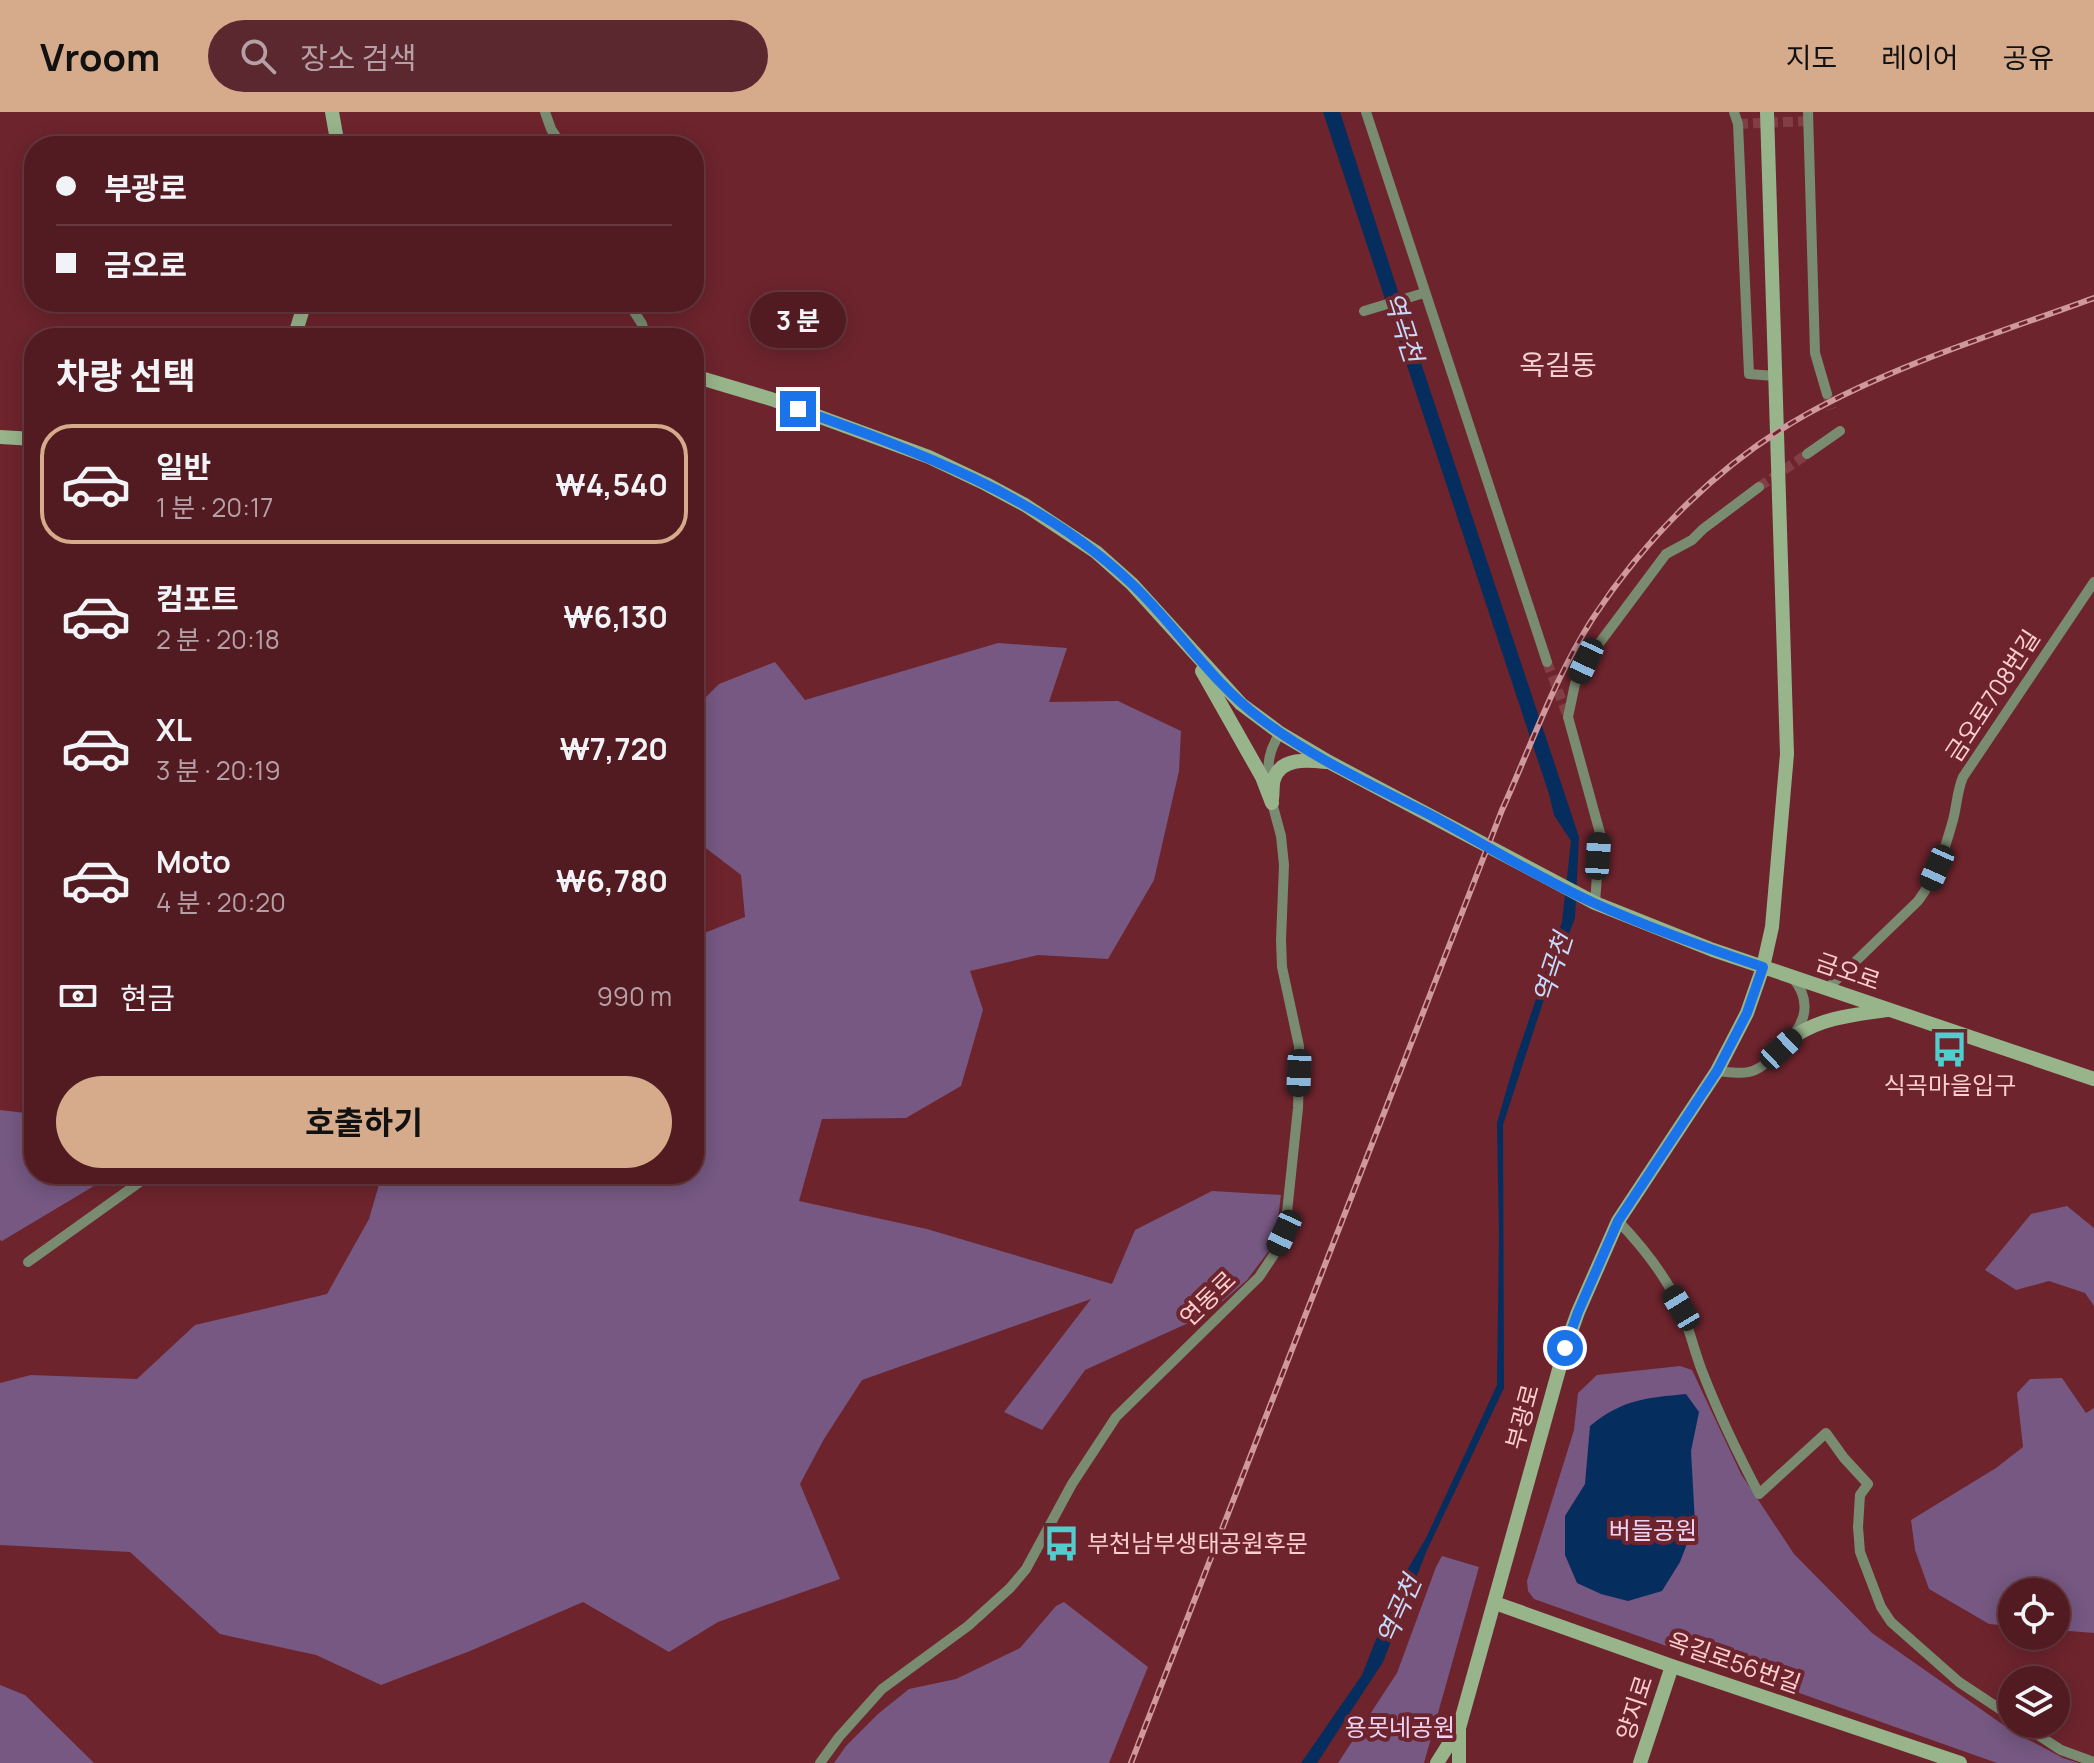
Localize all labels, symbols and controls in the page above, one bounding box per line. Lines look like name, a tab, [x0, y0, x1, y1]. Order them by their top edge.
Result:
search box	[208, 20, 768, 92]
text: Vroom	[40, 30, 160, 82]
icon: search	[236, 34, 280, 78]
text: 장소 검색	[300, 37, 417, 78]
text: 지도	[1786, 38, 1837, 76]
text: 레이어	[1881, 38, 1958, 76]
text: 공유	[2002, 38, 2054, 76]
text: 부광로	[104, 167, 187, 208]
text: 금오로	[104, 244, 187, 285]
water label: 역곡천	[1376, 287, 1433, 369]
callout: 3 분	[750, 293, 846, 349]
text: 3 분	[776, 302, 820, 338]
district label: 옥길동	[1519, 345, 1597, 383]
text: 차량 선택	[56, 351, 196, 400]
route end	[780, 391, 816, 427]
text: 일반	[156, 446, 211, 487]
icon: car	[60, 448, 132, 520]
text: ₩4,540	[555, 464, 668, 505]
text: 1 분 · 20:17	[156, 489, 273, 525]
text: 컴포트	[156, 578, 239, 619]
icon: car	[60, 580, 132, 652]
text: ₩6,130	[563, 596, 668, 637]
text: 2 분 · 20:18	[156, 621, 280, 657]
street label: 금오로708번길	[1937, 623, 2047, 768]
car	[1565, 634, 1607, 688]
text: XL	[156, 709, 192, 750]
icon: car	[60, 712, 132, 784]
text: ₩7,720	[559, 728, 668, 769]
text: 3 분 · 20:19	[156, 752, 281, 788]
car	[1584, 831, 1612, 881]
text: Moto	[156, 841, 231, 882]
car	[1916, 841, 1958, 895]
icon: car	[60, 844, 132, 916]
text: ₩6,780	[556, 860, 668, 901]
text: 4 분 · 20:20	[156, 884, 286, 920]
water label: 역곡천	[1524, 925, 1581, 1007]
street label: 금오로	[1812, 944, 1885, 997]
icon: cash	[56, 974, 100, 1018]
text: 현금	[120, 977, 175, 1018]
text: 990 m	[597, 978, 672, 1014]
car	[1755, 1024, 1807, 1074]
bus stop icon: 식곡마을입구	[1931, 1030, 1969, 1068]
car	[1286, 1049, 1312, 1097]
place label: 식곡마을입구	[1884, 1068, 2016, 1101]
button: 호출하기	[56, 1076, 672, 1168]
car	[1263, 1206, 1305, 1260]
street label: 연동로	[1172, 1263, 1242, 1333]
car	[1658, 1281, 1704, 1335]
route start	[1547, 1330, 1583, 1366]
street label: 부광로	[1497, 1380, 1546, 1453]
park label: 버들공원	[1609, 1513, 1697, 1546]
bus stop icon: 부천남부생태공원후문	[1042, 1525, 1080, 1563]
place label: 부천남부생태공원후문	[1087, 1526, 1308, 1559]
water label: 역곡천	[1367, 1567, 1430, 1650]
map controls	[1998, 1578, 2070, 1738]
button: locate	[1998, 1578, 2070, 1650]
street label: 옥길로56번길	[1663, 1623, 1806, 1700]
button: layers	[1998, 1666, 2070, 1738]
street label: 양지로	[1608, 1671, 1660, 1744]
park label: 용못네공원	[1345, 1710, 1455, 1743]

